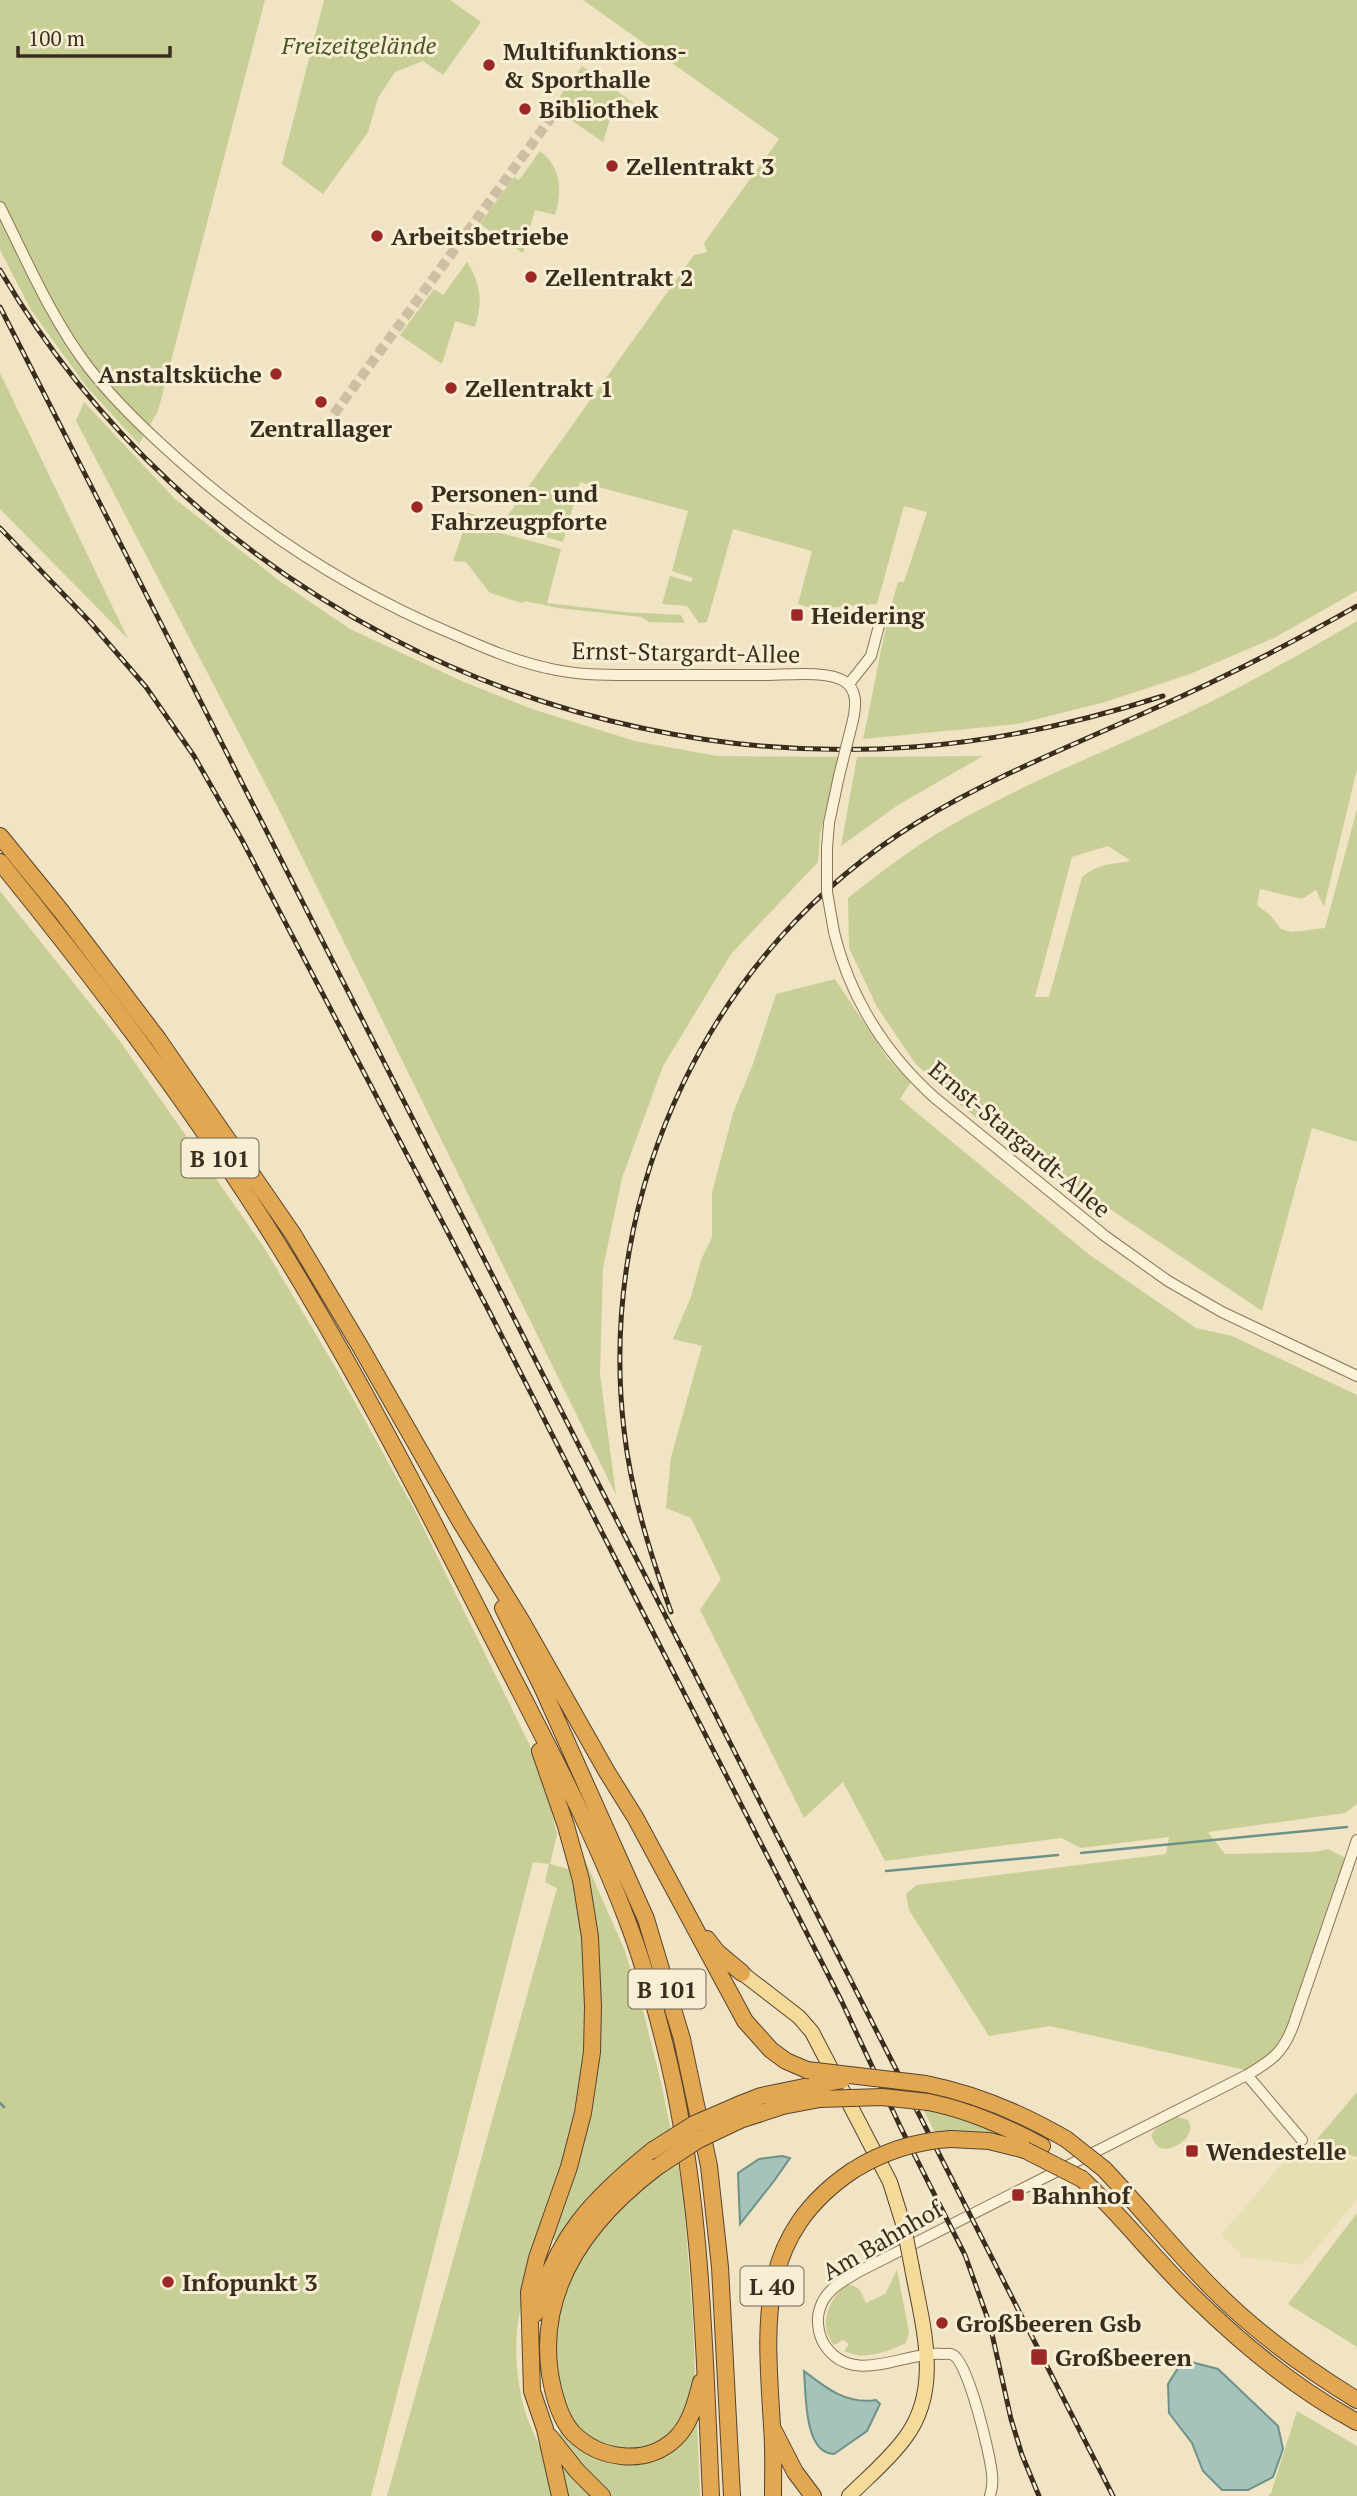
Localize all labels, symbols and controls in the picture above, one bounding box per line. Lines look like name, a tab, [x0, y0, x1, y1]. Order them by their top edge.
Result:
scale bar	[18, 14, 170, 58]
text: 100 m	[28, 24, 85, 52]
park label: Freizeitgelände	[281, 29, 437, 61]
place label: Multifunktions- & Sporthalle	[503, 35, 687, 95]
marker: Multifunktions- & Sporthalle	[481, 57, 497, 73]
place label: Bibliothek	[539, 93, 659, 125]
marker: Bibliothek	[517, 101, 533, 117]
place label: Zellentrakt 3	[626, 150, 775, 182]
marker: Zellentrakt 3	[604, 158, 620, 174]
place label: Arbeitsbetriebe	[391, 220, 569, 252]
marker: Arbeitsbetriebe	[369, 228, 385, 244]
place label: Zellentrakt 2	[545, 261, 694, 293]
marker: Zellentrakt 2	[523, 269, 539, 285]
place label: Anstaltsküche	[98, 358, 262, 390]
marker: Anstaltsküche	[268, 366, 284, 382]
place label: Zellentrakt 1	[465, 372, 614, 404]
marker: Zellentrakt 1	[443, 380, 459, 396]
marker: Zentrallager	[313, 394, 329, 410]
place label: Zentrallager	[250, 412, 393, 444]
place label: Personen- und Fahrzeugpforte	[431, 477, 607, 537]
marker: Personen- und Fahrzeugpforte	[409, 499, 425, 515]
place label: Heidering	[811, 599, 925, 631]
marker: Heidering	[789, 607, 805, 623]
street label: Ernst-Stargardt-Allee	[571, 634, 801, 670]
street label: Ernst-Stargardt-Allee	[922, 1053, 1118, 1225]
road number: B 101	[182, 1138, 258, 1177]
road number: B 101	[628, 1970, 706, 2008]
place label: Wendestelle	[1206, 2135, 1347, 2167]
marker: Wendestelle	[1184, 2143, 1200, 2159]
place label: Bahnhof	[1032, 2179, 1132, 2211]
marker: Bahnhof	[1010, 2187, 1026, 2203]
street label: Am Bahnhof	[816, 2192, 949, 2287]
place label: Infopunkt 3	[182, 2266, 318, 2298]
road number: L 40	[740, 2266, 804, 2306]
marker: Infopunkt 3	[160, 2274, 176, 2290]
place label: Großbeeren Gsb	[956, 2307, 1141, 2339]
marker: Großbeeren Gsb	[934, 2315, 950, 2331]
place label: Großbeeren	[1055, 2341, 1193, 2373]
marker: Großbeeren	[1029, 2347, 1049, 2367]

